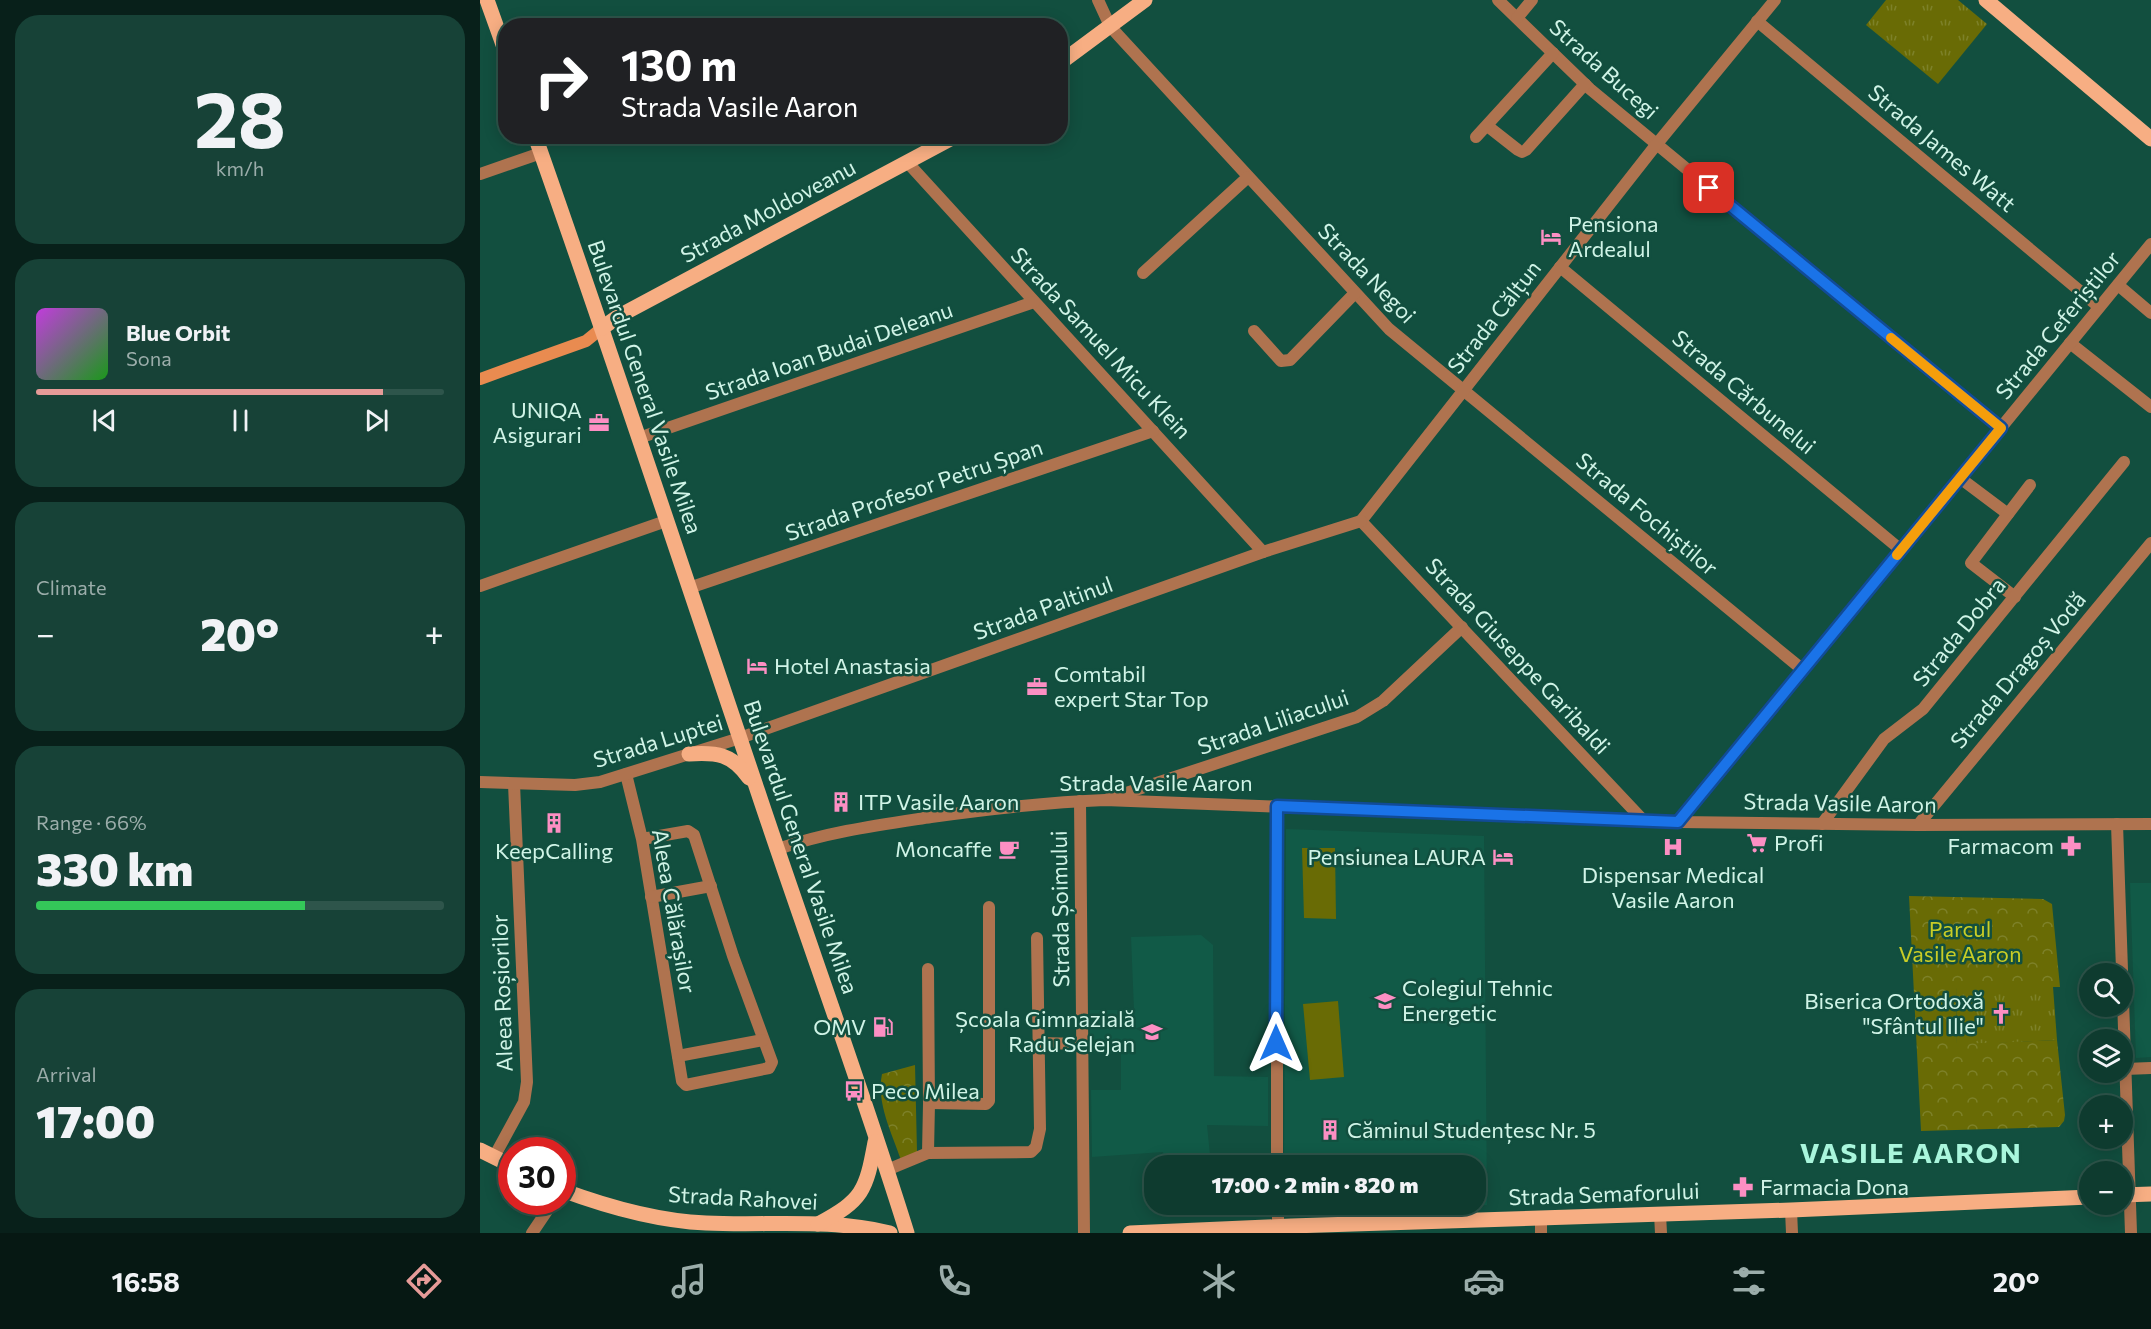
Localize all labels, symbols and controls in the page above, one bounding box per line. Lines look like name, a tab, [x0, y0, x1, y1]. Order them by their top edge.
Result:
street label: Strada Bucegi	[1544, 13, 1664, 124]
text: 130 m	[621, 38, 737, 90]
icon: right	[522, 42, 600, 120]
text: 28	[194, 69, 286, 164]
street label: Strada James Watt	[1863, 78, 2021, 217]
text: Strada Vasile Aaron	[621, 90, 858, 123]
street label: Strada Moldoveanu	[676, 153, 860, 268]
text: km/h	[216, 156, 264, 180]
pin	[1683, 162, 1734, 213]
icon: arrive	[1692, 171, 1725, 204]
place label: Pensiona Ardealul	[1568, 210, 1659, 262]
street label: Strada Negoi	[1313, 217, 1422, 328]
hotel icon: Pensiona Ardealul	[1539, 225, 1563, 249]
street label: Bulevardul General Vasile Milea	[582, 236, 709, 537]
street label: Strada Samuel Micu Klein	[1006, 241, 1197, 444]
street label: Strada Ceferiștilor	[1990, 245, 2127, 405]
street label: Strada Călțun	[1441, 255, 1547, 379]
street label: Strada Ioan Budai Deleanu	[702, 295, 956, 406]
text: Blue Orbit	[126, 319, 230, 346]
street label: Strada Cărbunelui	[1667, 324, 1821, 459]
text: Sona	[126, 346, 172, 370]
place label: UNIQA Asigurari	[492, 396, 582, 448]
icon: previous	[88, 404, 121, 437]
icon: pause	[224, 404, 257, 437]
icon: next	[360, 404, 393, 437]
office icon: UNIQA Asigurari	[587, 411, 611, 435]
street label: Strada Profesor Petru Șpan	[782, 433, 1046, 547]
street label: Strada Fochiștilor	[1570, 446, 1724, 582]
street label: Strada Giuseppe Garibaldi	[1420, 552, 1616, 759]
street label: Strada Paltinul	[969, 570, 1116, 645]
street label: Strada Dobra	[1906, 572, 2011, 692]
text: Climate	[36, 575, 106, 599]
street label: Strada Dragoș Vodă	[1944, 586, 2092, 754]
text: 20°	[200, 605, 279, 660]
text: −	[36, 612, 55, 653]
text: +	[425, 612, 444, 653]
place label: Hotel Anastasia	[774, 652, 931, 679]
hotel icon: Hotel Anastasia	[745, 654, 769, 678]
place label: Comtabil expert Star Top	[1054, 660, 1209, 712]
office icon: Comtabil expert Star Top	[1025, 675, 1049, 699]
street label: Strada Liliacului	[1194, 683, 1352, 760]
street label: Bulevardul General Vasile Milea	[738, 696, 865, 997]
street label: Strada Luptei	[590, 708, 726, 773]
street label: Strada Vasile Aaron	[1059, 769, 1253, 796]
street label: Strada Vasile Aaron	[1743, 787, 1937, 818]
place label: ITP Vasile Aaron	[858, 788, 1019, 815]
building icon: ITP Vasile Aaron	[829, 790, 853, 814]
text: Range · 66%	[36, 810, 147, 834]
building icon: KeepCalling	[542, 811, 566, 835]
street label: Aleea Călărașilor	[646, 827, 702, 996]
place label: Profi	[1774, 829, 1824, 856]
street label: Strada Șoimului	[1045, 830, 1075, 988]
supermarket icon: Profi	[1745, 831, 1769, 855]
place label: Farmacom	[1948, 832, 2054, 859]
pharmacy icon: Farmacom	[2059, 834, 2083, 858]
place label: Moncaffe	[895, 835, 992, 862]
hospital icon: Dispensar Medical Vasile Aaron	[1661, 835, 1685, 859]
place label: KeepCalling	[495, 837, 613, 864]
cafe icon: Moncaffe	[997, 837, 1021, 861]
text: 330 km	[36, 840, 193, 895]
place label: Pensiunea LAURA	[1307, 843, 1486, 870]
hotel icon: Pensiunea LAURA	[1491, 845, 1515, 869]
place label: Dispensar Medical Vasile Aaron	[1582, 861, 1764, 913]
street label: Aleea Roșiorilor	[485, 914, 519, 1072]
park label: Parcul Vasile Aaron	[1898, 915, 2022, 967]
map controls	[2079, 963, 2133, 1215]
button: search	[2079, 963, 2133, 1017]
place label: Colegiul Tehnic Energetic	[1402, 974, 1553, 1026]
place label: Biserica Ortodoxă "Sfântul Ilie"	[1804, 987, 1984, 1039]
school or university icon: Colegiul Tehnic Energetic	[1373, 989, 1397, 1013]
church icon: Biserica Ortodoxă "Sfântul Ilie"	[1989, 1002, 2013, 1026]
place label: Școala Gimnazială Radu Selejan	[955, 1005, 1135, 1057]
position arrow	[1244, 1011, 1308, 1075]
place label: OMV	[813, 1013, 866, 1040]
fuel station icon: OMV	[871, 1015, 895, 1039]
school or university icon: Școala Gimnazială Radu Selejan	[1140, 1020, 1164, 1044]
button: layers	[2079, 1029, 2133, 1083]
text: Arrival	[36, 1062, 97, 1086]
place label: Peco Milea	[871, 1077, 980, 1104]
bus stop icon: Peco Milea	[842, 1079, 866, 1103]
text: 17:00	[36, 1092, 155, 1147]
button: +	[2079, 1095, 2133, 1149]
place label: Căminul Studențesc Nr. 5	[1347, 1116, 1596, 1144]
building icon: Căminul Studențesc Nr. 5	[1318, 1118, 1342, 1142]
district label: VASILE AARON	[1800, 1135, 2022, 1169]
speed limit sign: 30	[498, 1137, 576, 1215]
button: −	[2079, 1161, 2133, 1215]
text: 17:00 · 2 min · 820 m	[1212, 1171, 1418, 1198]
place label: Farmacia Dona	[1760, 1173, 1909, 1200]
pharmacy icon: Farmacia Dona	[1731, 1175, 1755, 1199]
street label: Strada Semaforului	[1508, 1177, 1700, 1210]
street label: Strada Rahovei	[667, 1180, 819, 1215]
icon: directions	[403, 1260, 445, 1302]
icon: music	[668, 1260, 710, 1302]
icon: phone	[933, 1260, 975, 1302]
icon: climate	[1198, 1260, 1240, 1302]
icon: car	[1463, 1260, 1505, 1302]
icon: filters	[1728, 1260, 1770, 1302]
text: 16:58	[111, 1265, 180, 1298]
text: 20°	[1993, 1265, 2039, 1298]

